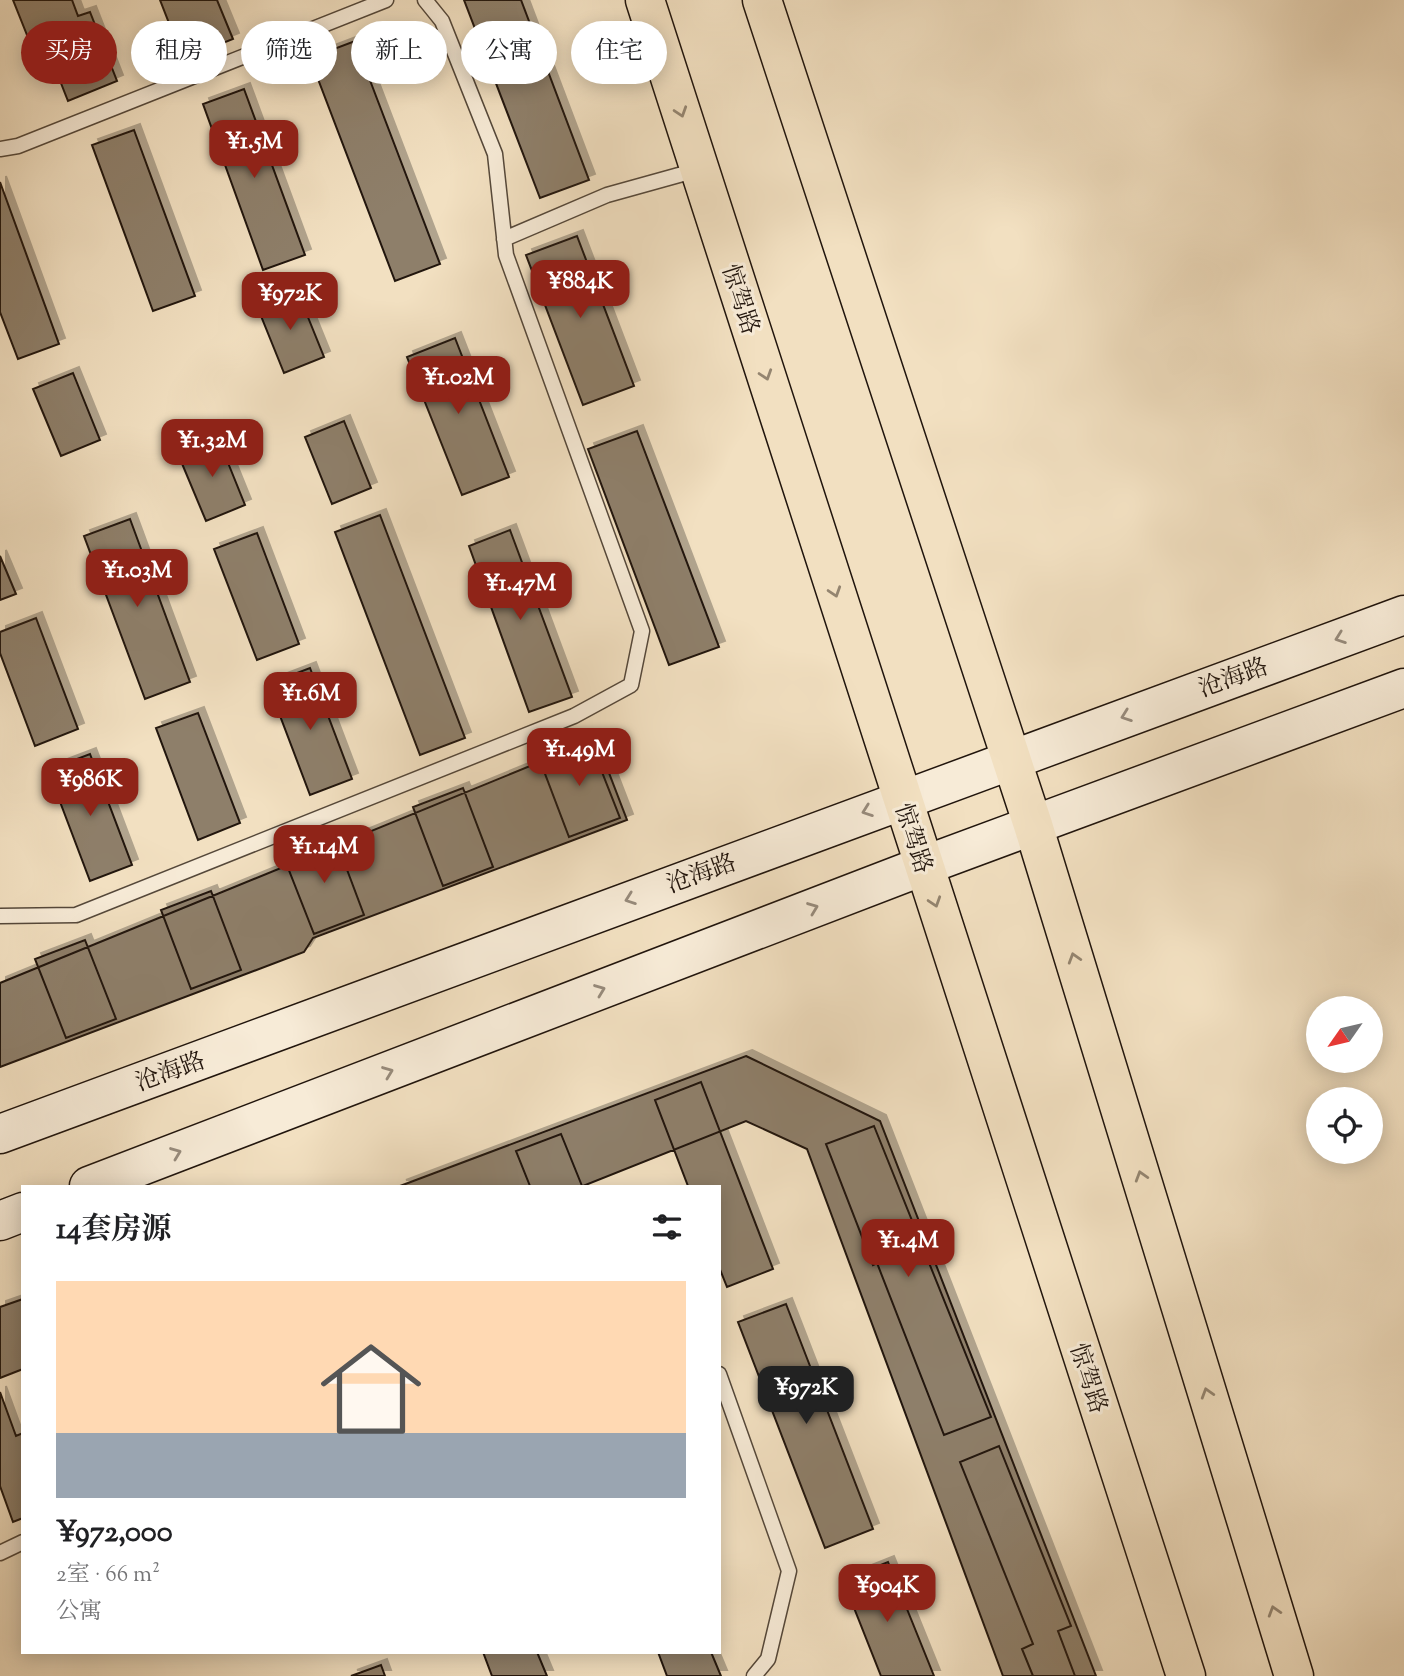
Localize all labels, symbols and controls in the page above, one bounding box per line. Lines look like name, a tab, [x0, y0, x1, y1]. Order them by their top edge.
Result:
chip: 买房	[21, 21, 117, 84]
chip: 租房	[131, 21, 227, 84]
chip: 筛选	[241, 21, 337, 84]
chip: 新上	[351, 21, 447, 84]
chip: 公寓	[461, 21, 557, 84]
chip: 住宅	[571, 21, 667, 84]
one-way arrow	[673, 105, 687, 117]
pin: ¥1.5M	[205, 120, 303, 180]
text: ¥1.5M	[225, 126, 283, 159]
pin: ¥884K	[531, 260, 629, 320]
street label: 惊驾路	[712, 260, 766, 339]
text: ¥884K	[547, 266, 613, 299]
pin: ¥972K	[241, 272, 339, 332]
text: ¥972K	[258, 278, 322, 311]
pin: ¥1.02M	[401, 356, 515, 416]
text: ¥1.02M	[422, 362, 494, 395]
one-way arrow	[757, 369, 772, 381]
pin: ¥1.32M	[155, 420, 269, 479]
text: ¥1.32M	[177, 425, 247, 458]
pin: ¥1.03M	[80, 550, 194, 609]
text: ¥1.03M	[102, 555, 172, 588]
pin: ¥1.47M	[463, 562, 577, 622]
text: ¥1.47M	[484, 568, 556, 601]
one-way arrow	[827, 585, 841, 597]
one-way arrow	[1334, 630, 1346, 644]
street label: 沧海路	[1194, 651, 1273, 707]
pin: ¥1.6M	[261, 672, 359, 732]
text: ¥1.6M	[280, 678, 340, 711]
one-way arrow	[1121, 708, 1133, 722]
pin: ¥1.49M	[522, 728, 636, 788]
text: ¥1.49M	[543, 734, 615, 767]
pin: ¥986K	[41, 758, 139, 818]
text: ¥986K	[57, 764, 123, 797]
street label: 惊驾路	[885, 799, 939, 878]
one-way arrow	[861, 803, 873, 817]
pin: ¥1.14M	[267, 826, 381, 885]
text: ¥1.14M	[290, 831, 358, 864]
street label: 沧海路	[662, 847, 741, 903]
one-way arrow	[625, 891, 637, 905]
one-way arrow	[926, 895, 941, 907]
one-way arrow	[806, 903, 818, 917]
one-way arrow	[1068, 953, 1082, 965]
one-way arrow	[594, 984, 606, 998]
north arrow	[1306, 996, 1382, 1073]
map controls	[1306, 996, 1383, 1164]
street label: 沧海路	[131, 1045, 210, 1101]
one-way arrow	[381, 1066, 393, 1080]
button: locate	[1306, 1087, 1383, 1164]
one-way arrow	[169, 1148, 181, 1162]
one-way arrow	[1134, 1170, 1149, 1182]
icon: filters	[648, 1208, 686, 1246]
text: 14套房源	[56, 1209, 171, 1252]
pin: ¥1.4M	[859, 1220, 957, 1279]
text: ¥1.4M	[877, 1225, 939, 1258]
icon: home	[308, 1326, 434, 1452]
street label: 惊驾路	[1060, 1339, 1114, 1418]
pin: ¥972K	[757, 1366, 855, 1426]
text: ¥972K	[774, 1372, 838, 1405]
one-way arrow	[1201, 1388, 1216, 1400]
text: ¥972,000	[56, 1512, 173, 1555]
text: 2室 · 66 m²	[56, 1559, 160, 1592]
pin: ¥904K	[838, 1564, 936, 1624]
text: ¥904K	[854, 1570, 920, 1603]
text: 公寓	[56, 1596, 102, 1629]
one-way arrow	[1268, 1605, 1283, 1617]

